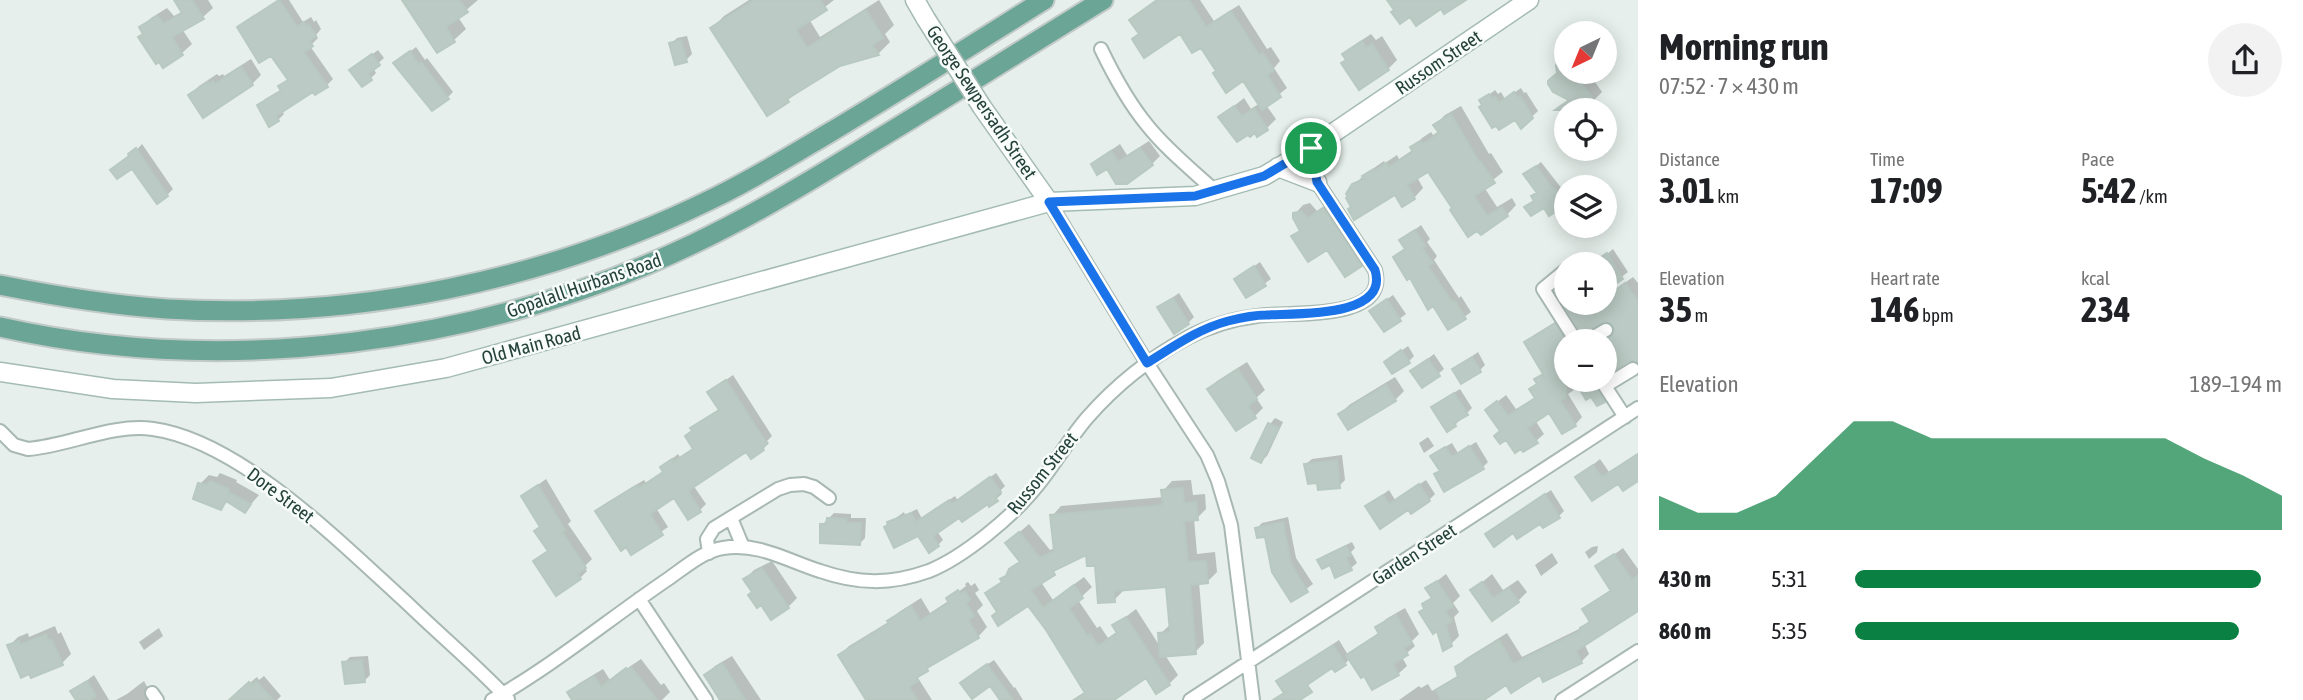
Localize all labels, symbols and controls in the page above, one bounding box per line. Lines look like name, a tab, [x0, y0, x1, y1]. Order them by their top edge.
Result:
street label: George Sewpersadh Street	[922, 21, 1042, 183]
north arrow	[1554, 21, 1617, 84]
map controls	[1554, 21, 1617, 392]
button: share	[2208, 23, 2282, 97]
street label: Russom Street	[1391, 25, 1485, 99]
text: Morning run	[1659, 25, 1829, 68]
text: 07:52 · 7 × 430 m	[1659, 73, 1799, 99]
button: locate	[1554, 98, 1617, 161]
pin	[1281, 118, 1341, 178]
icon: arrive	[1292, 129, 1330, 167]
text: Distance	[1659, 148, 1720, 170]
text: Time	[1870, 148, 1905, 170]
text: Pace	[2081, 148, 2114, 170]
text: 3.01	[1659, 170, 1715, 210]
text: 17:09	[1870, 170, 1943, 210]
text: 5:42	[2081, 170, 2137, 210]
button: layers	[1554, 175, 1617, 238]
text: km	[1715, 185, 1739, 207]
text: /km	[2137, 185, 2168, 207]
street label: Gopalall Hurbans Road	[504, 248, 664, 322]
button: +	[1554, 252, 1617, 315]
text: Elevation	[1659, 267, 1725, 289]
text: Heart rate	[1870, 267, 1940, 289]
text: kcal	[2081, 267, 2110, 289]
text: 35	[1659, 289, 1692, 329]
text: 146	[1870, 289, 1919, 329]
text: 234	[2081, 289, 2130, 329]
text: m	[1692, 304, 1708, 326]
text: bpm	[1919, 304, 1954, 326]
street label: Old Main Road	[479, 321, 583, 369]
button: −	[1554, 329, 1617, 392]
text: Elevation	[1659, 371, 1739, 397]
text: 189–194 m	[2189, 371, 2282, 397]
street label: Russom Street	[1002, 428, 1082, 518]
street label: Dore Street	[243, 463, 319, 527]
street label: Garden Street	[1368, 519, 1460, 589]
text: 430 m	[1659, 566, 1711, 592]
text: 5:31	[1771, 566, 1808, 592]
text: 860 m	[1659, 618, 1711, 644]
text: 5:35	[1771, 618, 1808, 644]

